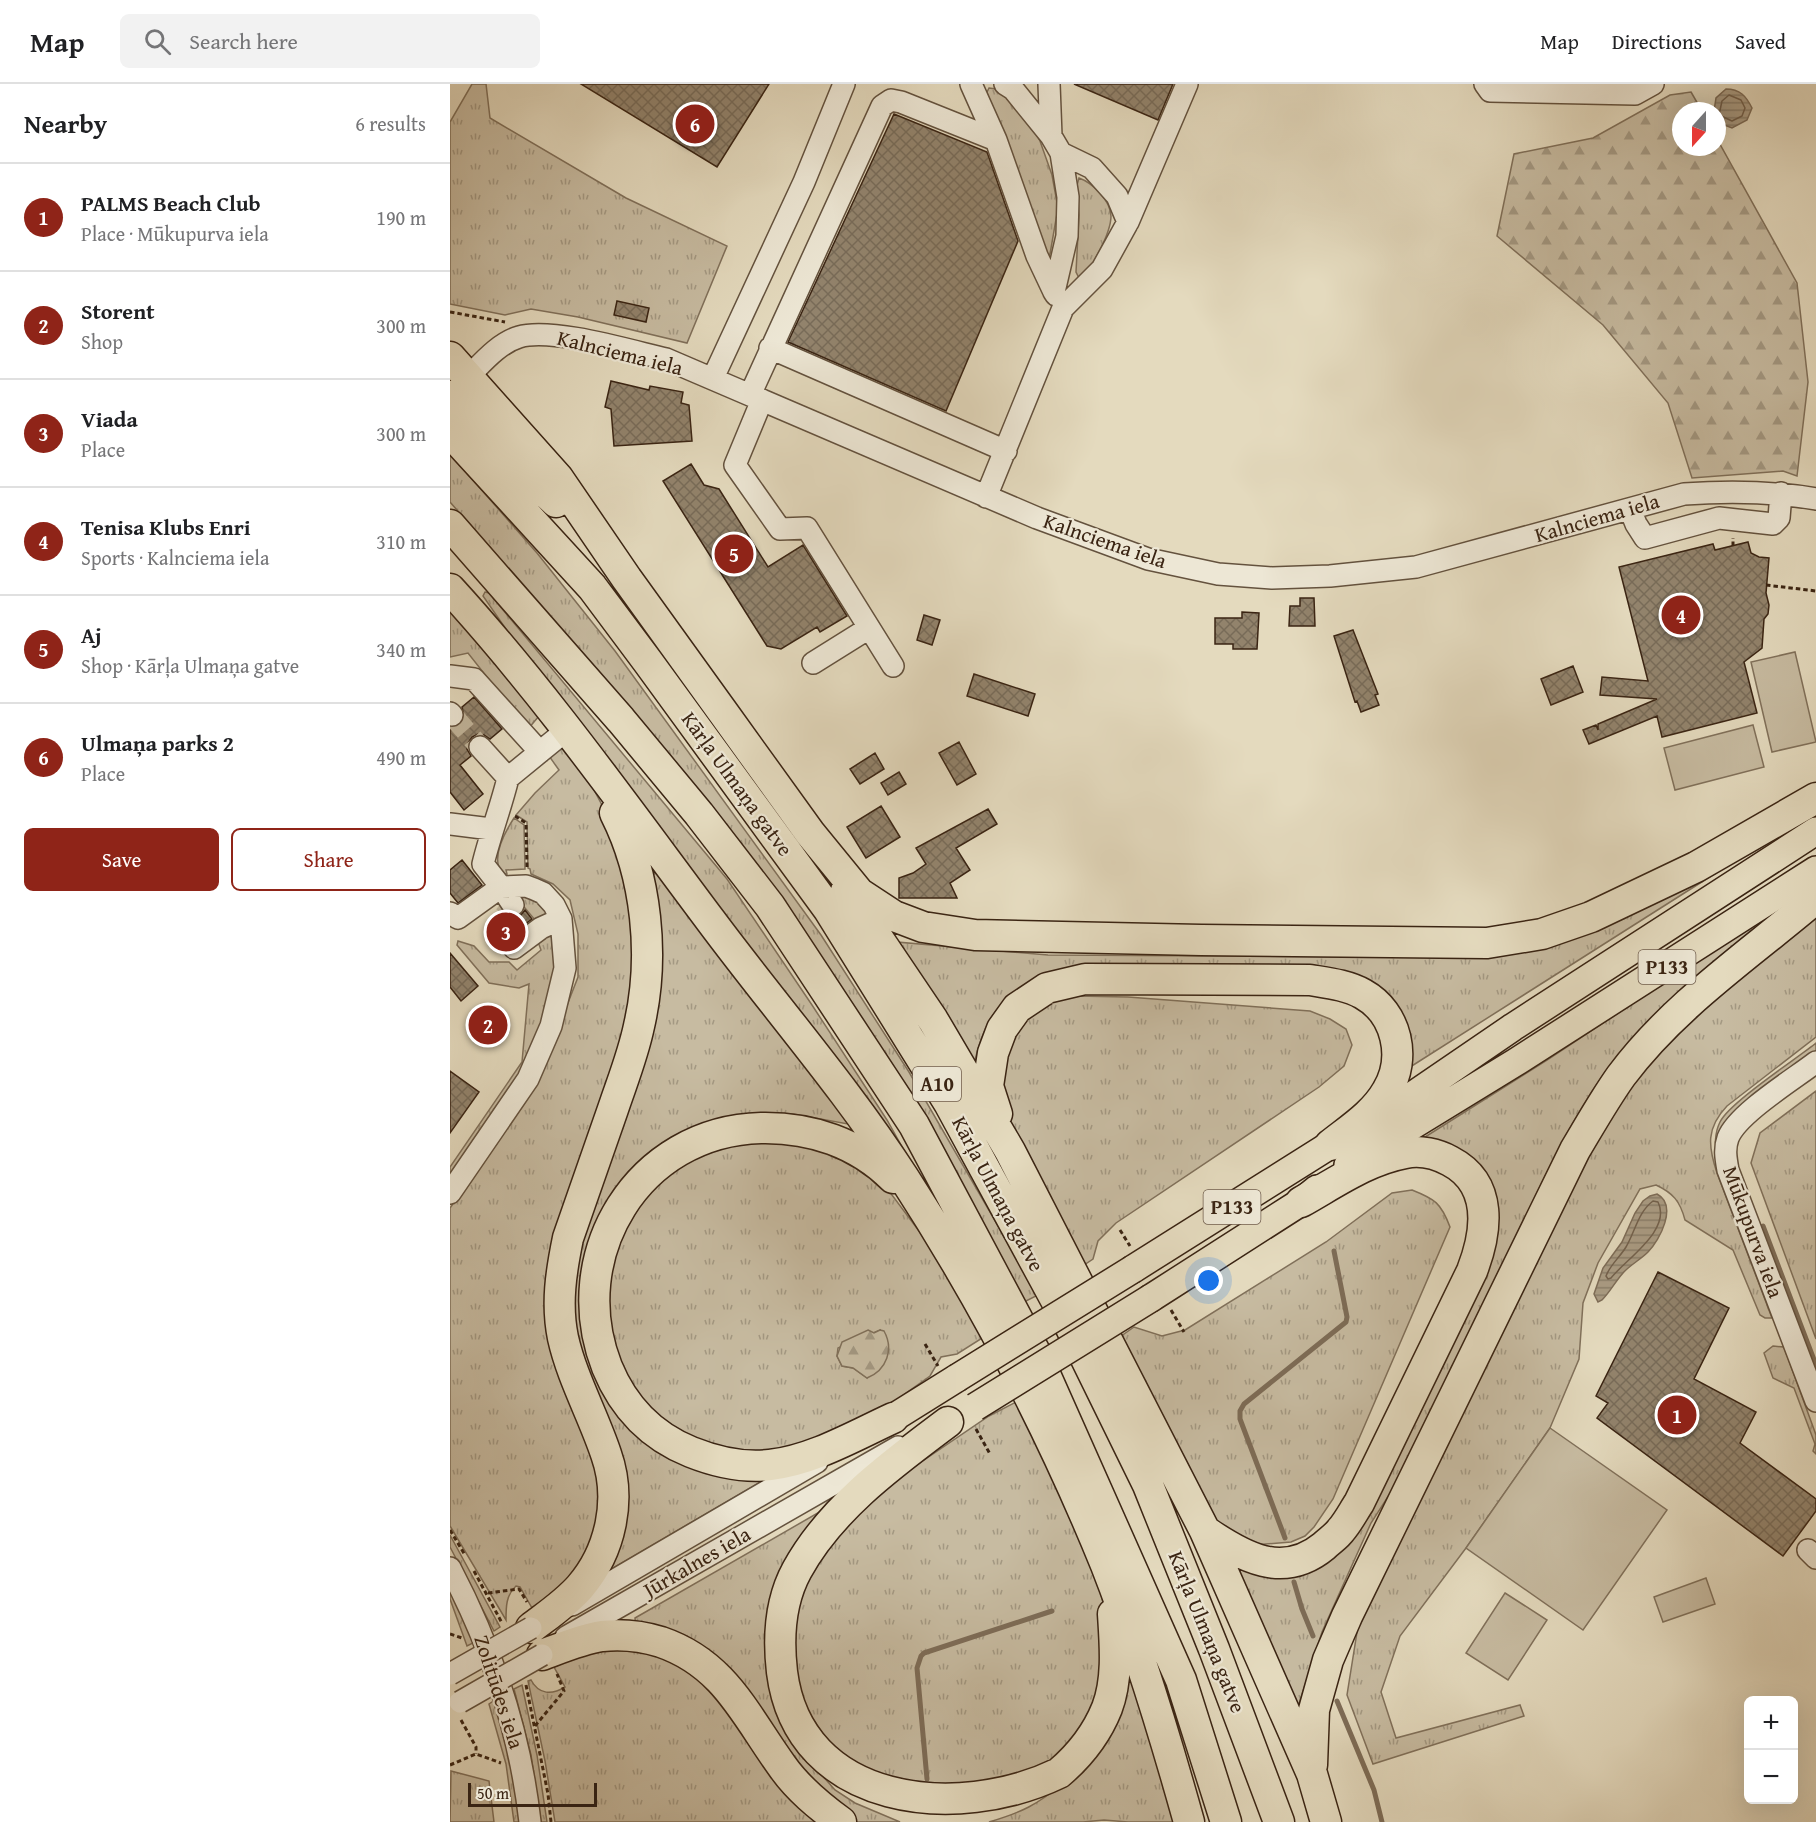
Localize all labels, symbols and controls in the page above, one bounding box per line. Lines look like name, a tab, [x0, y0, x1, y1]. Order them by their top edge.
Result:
search box	[120, 14, 540, 68]
text: Map	[30, 21, 84, 62]
icon: search	[141, 25, 174, 58]
text: Search here	[189, 25, 298, 57]
text: Map	[1540, 26, 1579, 57]
text: Directions	[1612, 26, 1702, 57]
text: Saved	[1735, 26, 1786, 57]
pin: 6	[676, 102, 714, 147]
north arrow	[1672, 102, 1726, 156]
text: Nearby	[24, 104, 107, 143]
text: 6 results	[355, 109, 426, 138]
text: PALMS Beach Club	[81, 187, 261, 219]
text: 1	[38, 203, 49, 232]
text: 190 m	[376, 203, 426, 232]
text: Place · Mūkupurva iela	[81, 219, 269, 248]
text: Storent	[81, 295, 155, 327]
text: 2	[38, 311, 49, 340]
text: 300 m	[376, 311, 426, 340]
street label: Kalnciema iela	[554, 322, 686, 383]
text: Shop	[81, 327, 123, 356]
text: Viada	[81, 403, 138, 435]
text: 3	[38, 419, 49, 448]
text: 300 m	[376, 419, 426, 448]
text: Place	[81, 435, 125, 464]
street label: Kalnciema iela	[1531, 485, 1663, 550]
street label: Kalnciema iela	[1039, 505, 1171, 576]
text: Tenisa Klubs Enri	[81, 511, 251, 543]
text: 4	[38, 527, 49, 556]
text: 310 m	[376, 527, 426, 556]
pin: 5	[714, 532, 754, 576]
text: Sports · Kalnciema iela	[81, 543, 269, 572]
pin: 4	[1662, 592, 1700, 638]
text: Aj	[81, 619, 102, 651]
text: 5	[38, 635, 49, 664]
text: 340 m	[376, 635, 426, 664]
text: Shop · Kārļa Ulmaņa gatve	[81, 651, 299, 680]
street label: Kārļa Ulmaņa gatve	[674, 705, 801, 863]
text: Ulmaņa parks 2	[81, 727, 234, 759]
text: 6	[38, 743, 49, 772]
text: 490 m	[376, 743, 426, 772]
text: Place	[81, 759, 125, 788]
button: Save	[24, 828, 219, 891]
button: Share	[231, 828, 426, 891]
pin: 3	[486, 910, 526, 954]
road number: P133	[1638, 950, 1696, 984]
pin: 2	[468, 1002, 507, 1048]
road number: A10	[913, 1067, 961, 1101]
street label: Kārļa Ulmaņa gatve	[944, 1110, 1053, 1277]
street label: Mūkupurva iela	[1715, 1162, 1792, 1302]
road number: P133	[1204, 1190, 1260, 1224]
your location	[1194, 1266, 1223, 1295]
pin: 1	[1658, 1392, 1696, 1438]
street label: Jūrkalnes iela	[635, 1518, 756, 1606]
street label: Kārļa Ulmaņa gatve	[1161, 1546, 1254, 1718]
street label: Zolitūdes iela	[466, 1631, 532, 1753]
map controls	[1744, 1696, 1798, 1804]
button: +	[1744, 1696, 1798, 1750]
button: −	[1744, 1750, 1798, 1804]
scale bar	[468, 1780, 597, 1808]
text: 50 m	[477, 1781, 509, 1805]

